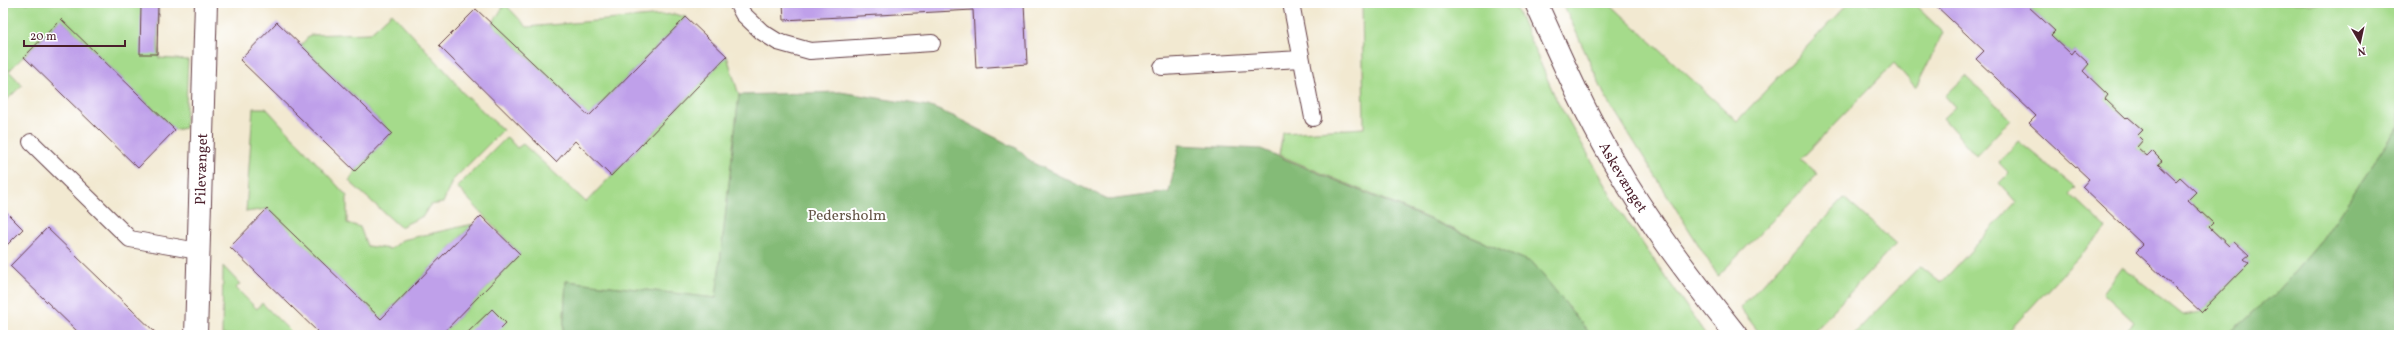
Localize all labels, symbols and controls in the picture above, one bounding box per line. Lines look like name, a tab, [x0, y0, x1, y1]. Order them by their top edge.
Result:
scale bar	[24, 22, 125, 48]
north arrow	[2340, 22, 2380, 62]
text: 20 m	[30, 29, 57, 45]
text: N	[2356, 42, 2366, 58]
street label: Pilevænget	[191, 133, 214, 206]
street label: Askevænget	[1593, 139, 1652, 218]
park label: Pedersholm	[808, 206, 886, 227]

